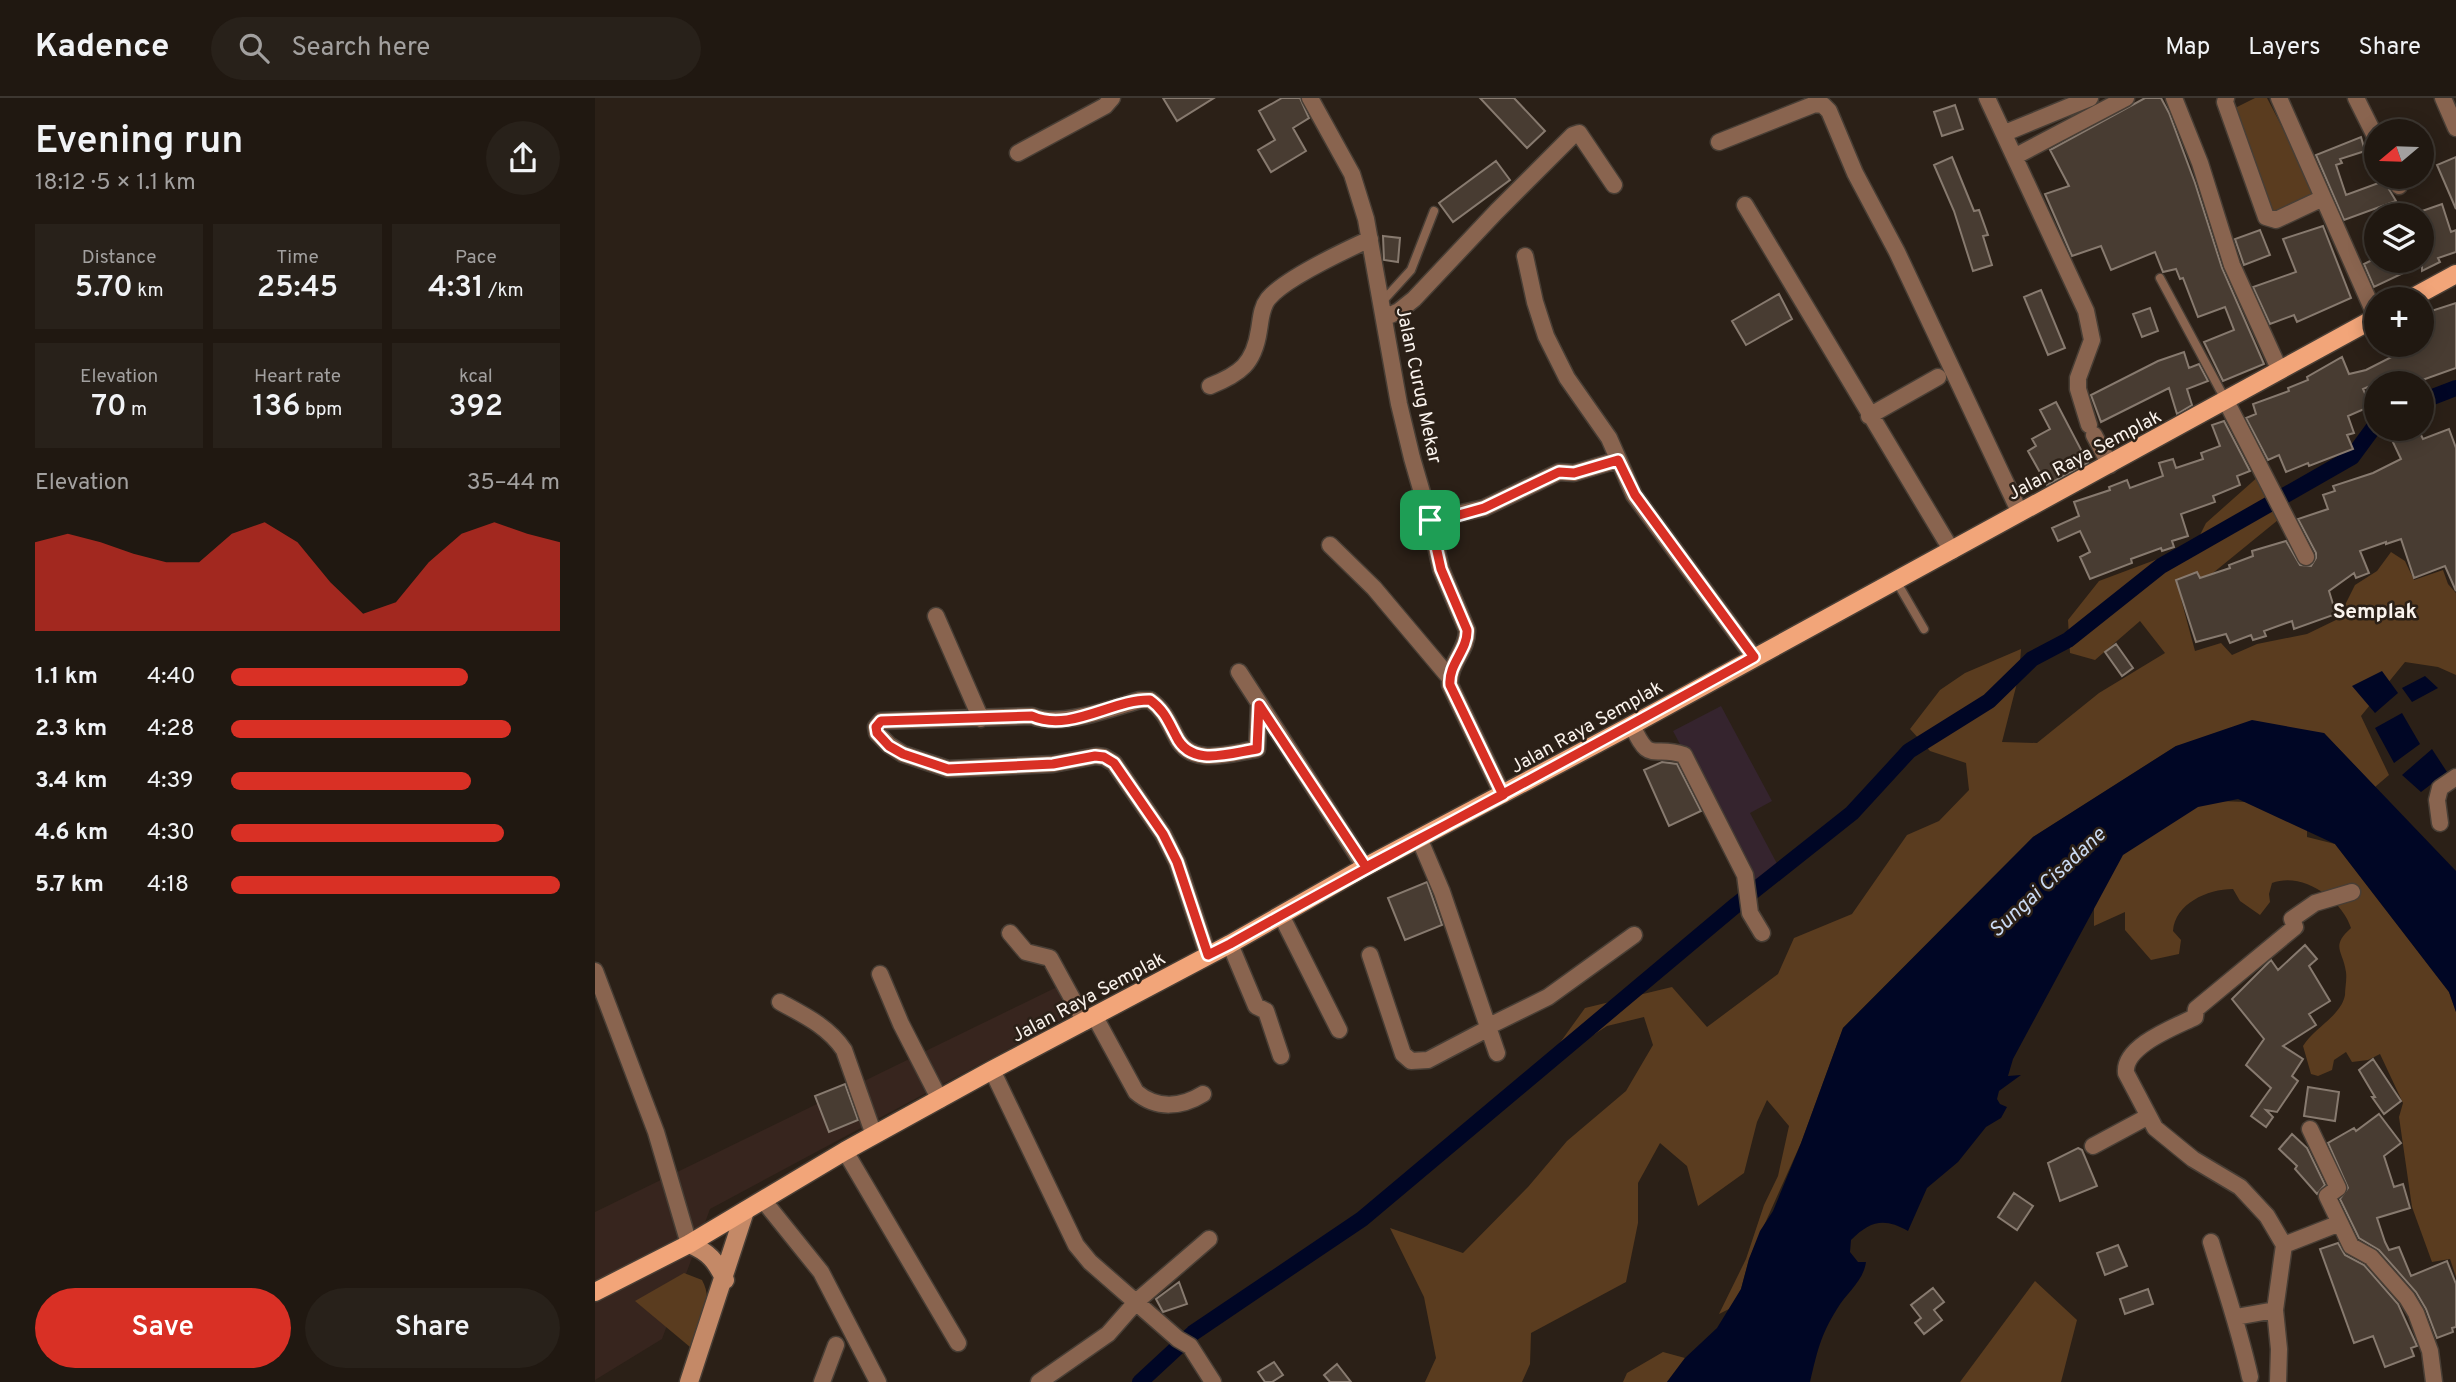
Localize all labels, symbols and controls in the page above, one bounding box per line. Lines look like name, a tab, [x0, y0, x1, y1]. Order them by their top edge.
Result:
search box	[211, 17, 701, 80]
text: Kadence	[35, 27, 169, 69]
icon: search	[235, 29, 273, 67]
text: Search here	[291, 32, 430, 65]
text: Map	[2165, 33, 2210, 63]
text: Layers	[2248, 33, 2320, 63]
text: Share	[2358, 33, 2421, 63]
text: Evening run	[35, 118, 243, 167]
north arrow	[2364, 119, 2434, 189]
map controls	[2364, 119, 2434, 441]
button: share	[486, 121, 560, 195]
text: 18:12 · 5 × 1.1 km	[35, 169, 196, 198]
button: layers	[2364, 203, 2434, 273]
text: Distance	[82, 246, 156, 270]
text: Time	[276, 246, 319, 270]
text: Pace	[455, 246, 497, 270]
text: 5.70	[75, 270, 133, 307]
text: 25:45	[257, 270, 338, 307]
text: 4:31	[428, 270, 484, 307]
text: km	[133, 279, 164, 303]
text: /km	[484, 279, 524, 303]
button: +	[2364, 287, 2434, 357]
street label: Jalan Curug Mekar	[1390, 305, 1447, 467]
text: Elevation	[80, 365, 158, 389]
text: Heart rate	[254, 365, 341, 389]
text: kcal	[459, 365, 493, 389]
button: −	[2364, 371, 2434, 441]
text: 70	[91, 389, 127, 426]
text: 136	[253, 389, 301, 426]
text: 392	[449, 389, 503, 426]
text: m	[127, 398, 147, 422]
text: bpm	[301, 398, 342, 422]
street label: Jalan Raya Semplak	[2004, 405, 2166, 506]
text: Elevation	[35, 469, 130, 498]
text: 35–44 m	[467, 469, 560, 498]
pin	[1400, 490, 1460, 550]
icon: arrive	[1411, 501, 1449, 539]
district label: Semplak	[2333, 599, 2417, 626]
text: 1.1 km	[35, 663, 98, 692]
text: 4:40	[147, 663, 196, 692]
street label: Jalan Raya Semplak	[1506, 676, 1668, 780]
text: 2.3 km	[35, 715, 107, 744]
text: 4:28	[147, 715, 195, 744]
text: 3.4 km	[35, 767, 107, 796]
text: 4:39	[147, 767, 194, 796]
text: 4.6 km	[35, 819, 108, 848]
text: 4:30	[147, 819, 195, 848]
water label: Sungai Cisadane	[1984, 821, 2113, 944]
text: 5.7 km	[35, 871, 104, 900]
text: 4:18	[147, 871, 189, 900]
street label: Jalan Raya Semplak	[1008, 947, 1170, 1048]
button: Save	[35, 1288, 291, 1368]
button: Share	[305, 1288, 560, 1368]

